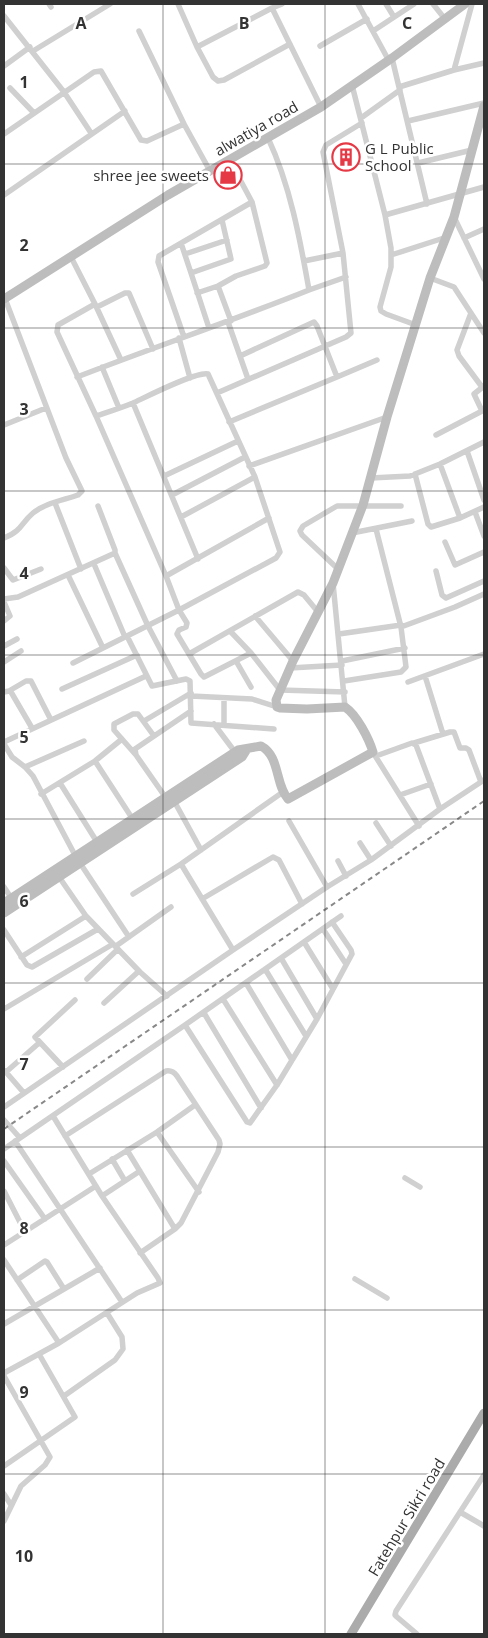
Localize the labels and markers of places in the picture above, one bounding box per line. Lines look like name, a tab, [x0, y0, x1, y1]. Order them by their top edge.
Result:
place label: G L Public School	[365, 138, 434, 175]
building icon: G L Public School	[331, 142, 361, 172]
shop icon: shree jee sweets	[213, 160, 243, 190]
place label: shree jee sweets	[93, 165, 209, 185]

